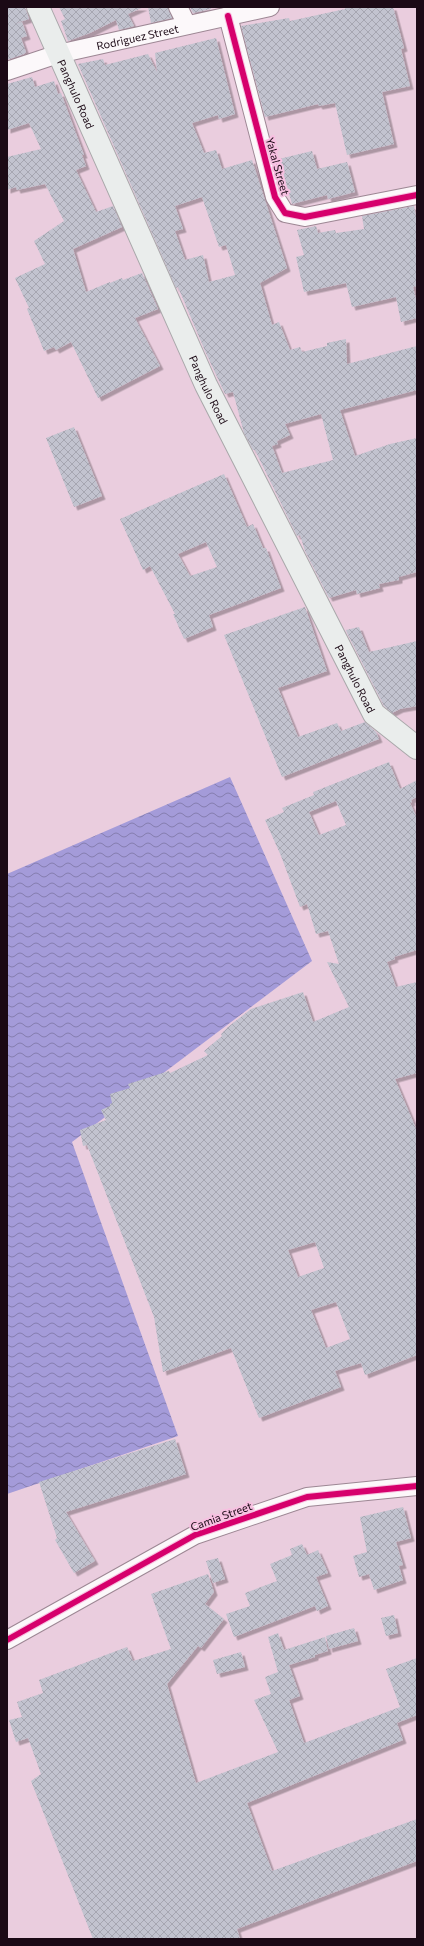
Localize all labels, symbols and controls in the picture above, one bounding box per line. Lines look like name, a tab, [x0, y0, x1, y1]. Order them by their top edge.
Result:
street label: Rodriguez Street	[95, 21, 180, 52]
street label: Panghulo Road	[55, 57, 98, 131]
street label: Yakal Street	[264, 136, 293, 197]
street label: Panghulo Road	[187, 353, 231, 426]
street label: Panghulo Road	[333, 642, 379, 715]
street label: Camia Street	[188, 1499, 254, 1533]

